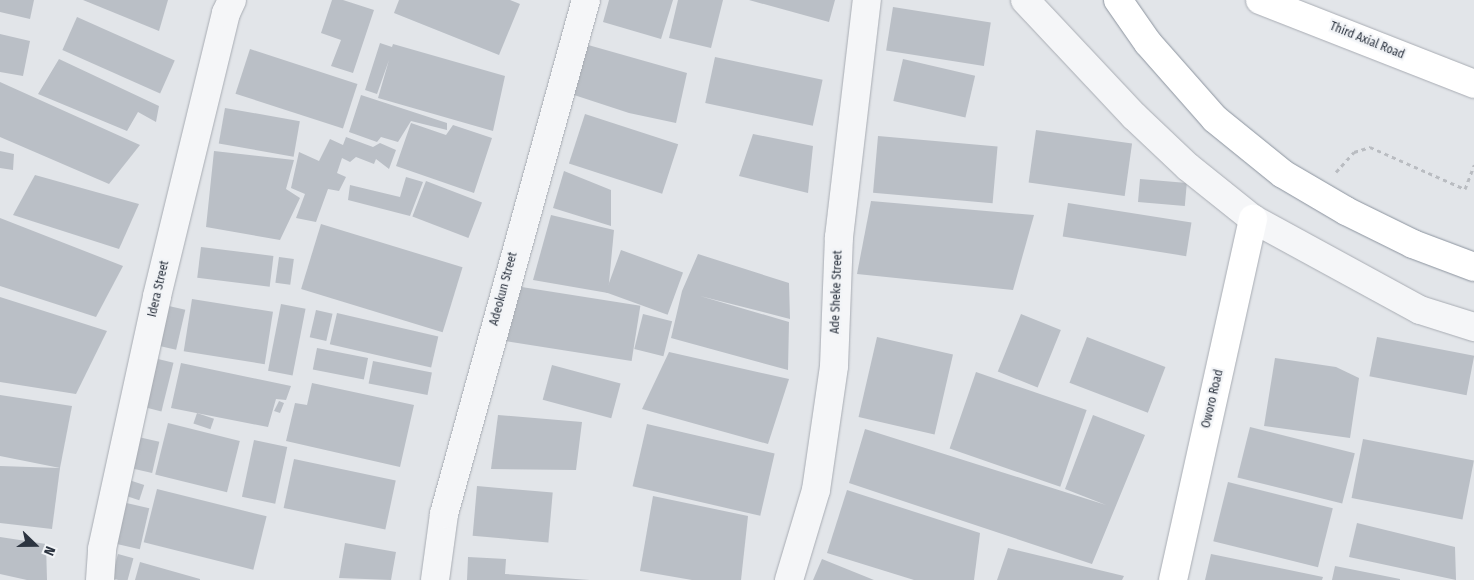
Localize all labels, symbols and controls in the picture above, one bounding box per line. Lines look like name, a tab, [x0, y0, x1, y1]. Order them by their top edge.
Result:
street label: Third Axial Road	[1328, 19, 1406, 63]
street label: Ade Sheke Street	[828, 250, 846, 334]
street label: Adeokun Street	[487, 251, 521, 327]
street label: Idera Street	[146, 259, 172, 319]
street label: Oworo Road	[1199, 368, 1227, 430]
north arrow	[10, 520, 60, 570]
text: N	[40, 544, 59, 558]

